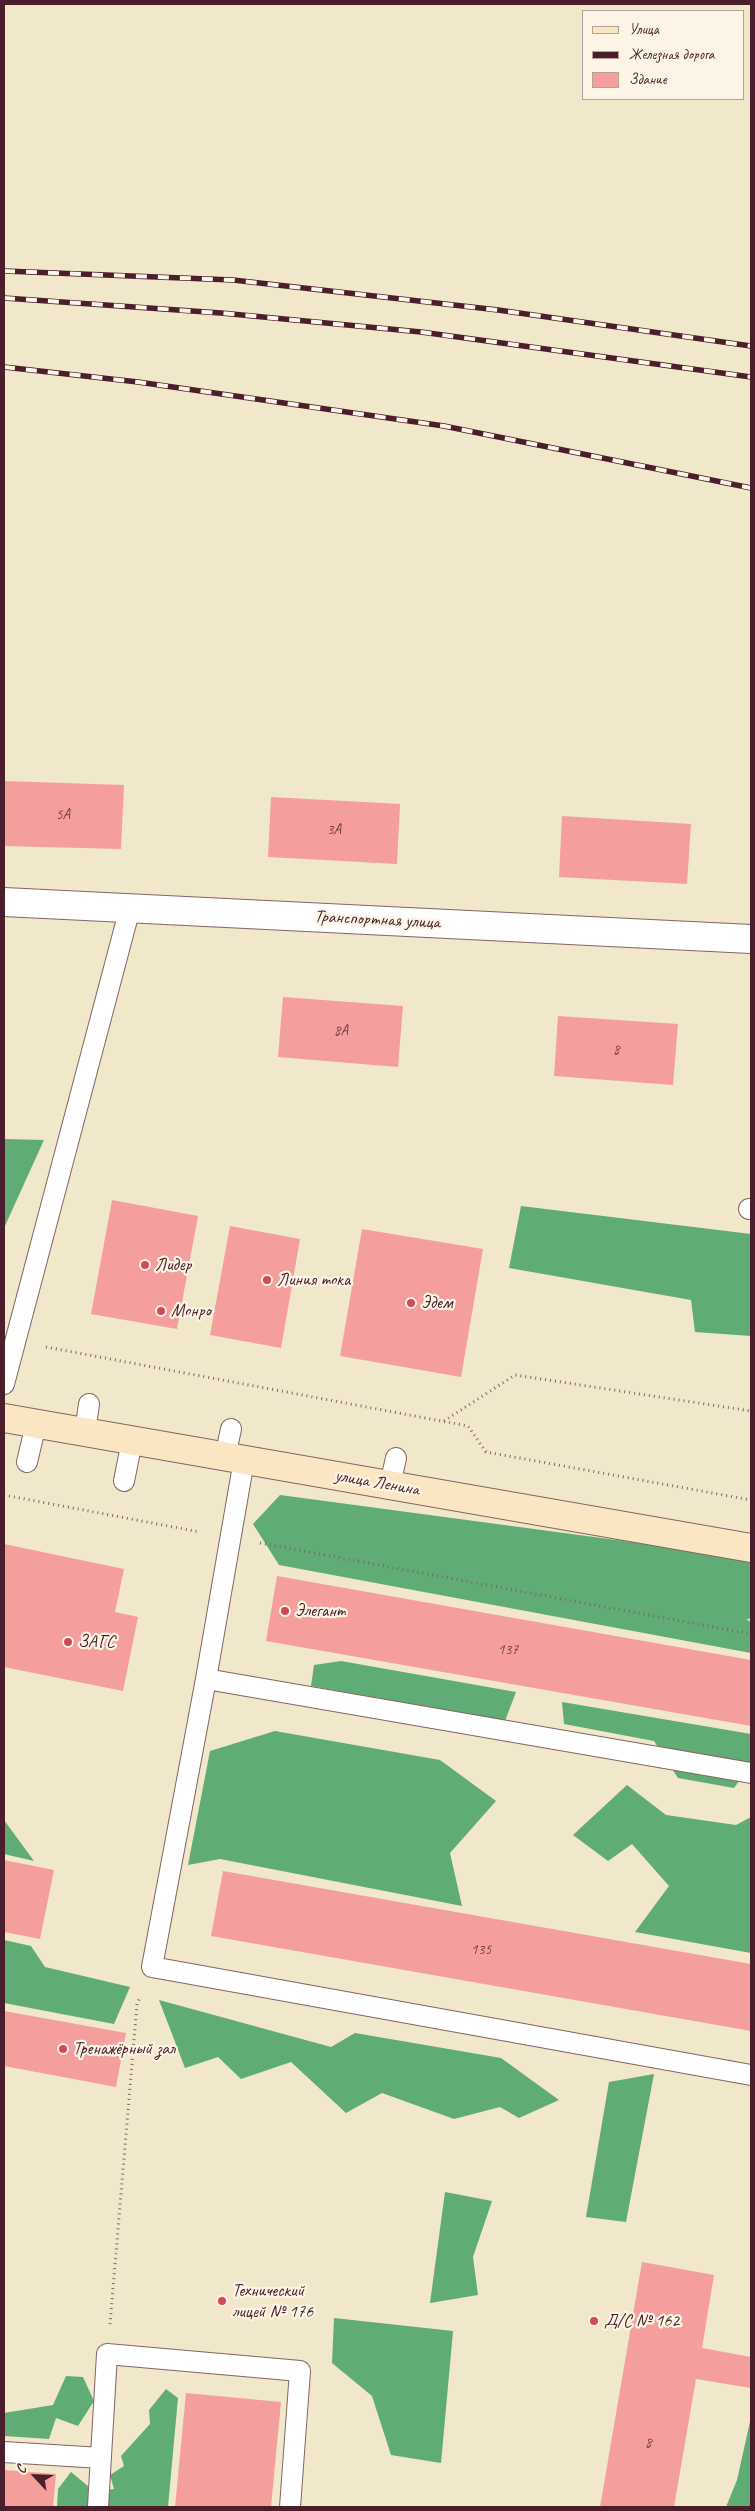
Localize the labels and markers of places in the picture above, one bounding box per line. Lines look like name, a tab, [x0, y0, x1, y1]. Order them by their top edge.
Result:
place label: Лидер	[155, 1254, 191, 1276]
marker: Лидер	[139, 1259, 151, 1271]
place label: Линия тока	[277, 1269, 350, 1291]
marker: Линия тока	[261, 1274, 273, 1286]
place label: Эдем	[421, 1292, 452, 1314]
marker: Эдем	[405, 1297, 417, 1309]
place label: Монро	[171, 1300, 211, 1322]
marker: Монро	[155, 1305, 167, 1317]
place label: Элегант	[295, 1600, 345, 1622]
marker: Элегант	[279, 1605, 291, 1617]
place label: ЗАГС	[78, 1631, 115, 1653]
marker: ЗАГС	[62, 1636, 74, 1648]
place label: Тренажёрный зал	[73, 2038, 175, 2060]
marker: Тренажёрный зал	[57, 2043, 69, 2055]
place label: Технический лицей № 176	[232, 2280, 313, 2322]
marker: Технический лицей № 176	[216, 2295, 228, 2307]
place label: Д/С № 162	[604, 2310, 679, 2332]
marker: Д/С № 162	[588, 2315, 600, 2327]

